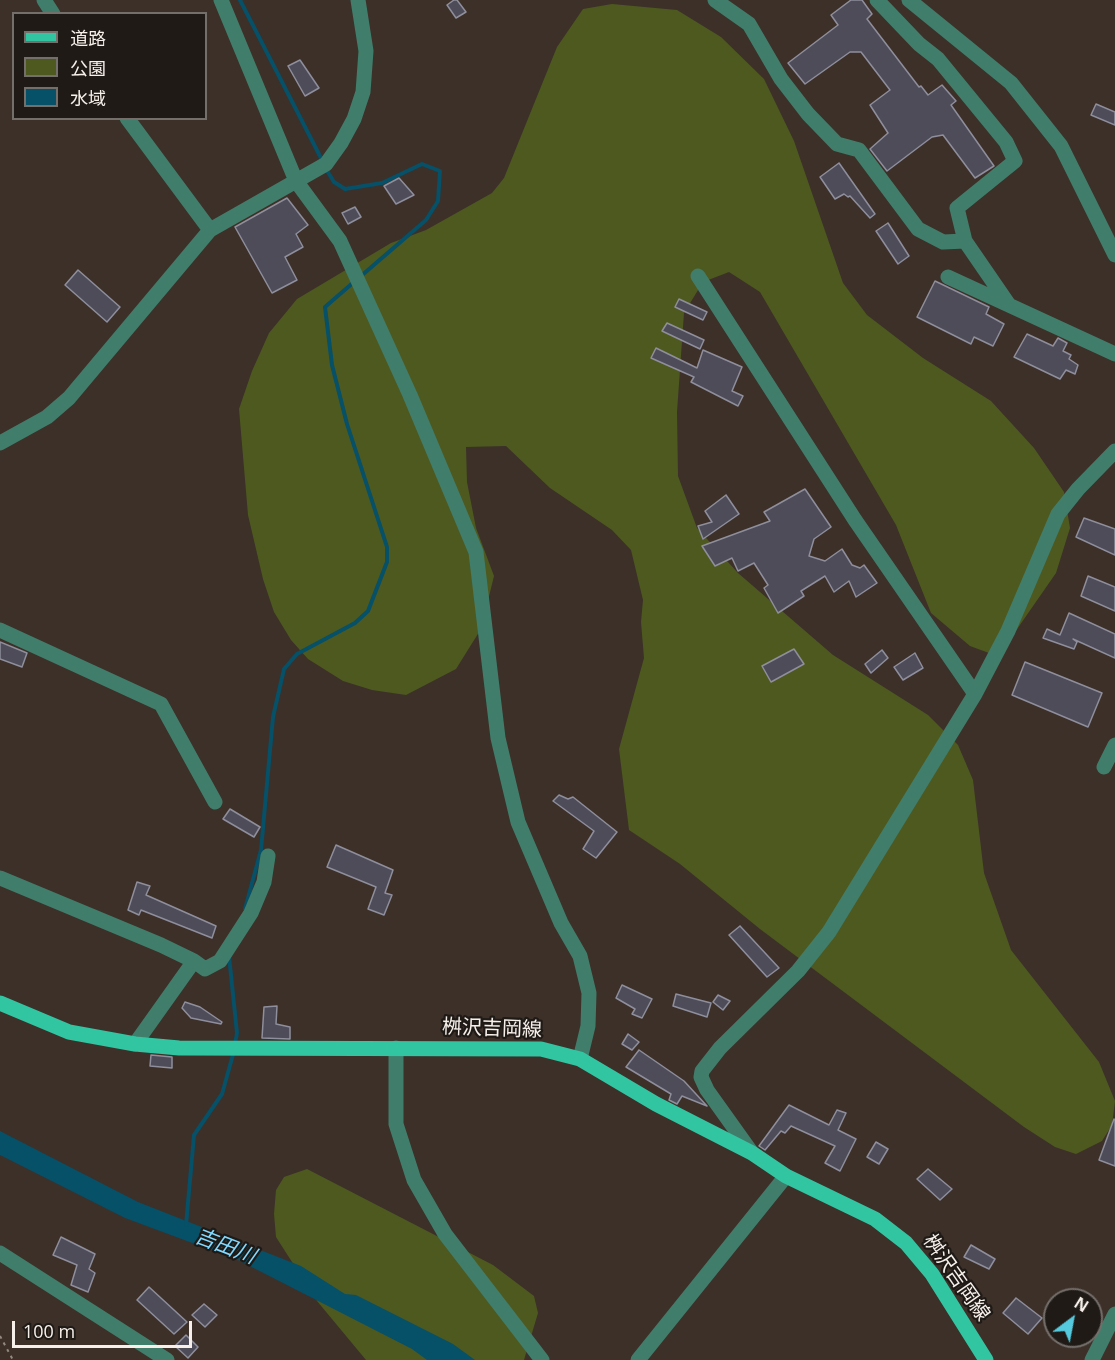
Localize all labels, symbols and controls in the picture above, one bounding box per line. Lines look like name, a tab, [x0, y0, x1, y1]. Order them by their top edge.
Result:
legend	[12, 12, 207, 120]
text: 道路	[70, 26, 106, 50]
text: 公園	[70, 56, 106, 80]
text: 水域	[70, 86, 106, 110]
street label: 桝沢吉岡線	[442, 1015, 542, 1043]
water label: 吉田川	[191, 1224, 259, 1270]
street label: 桝沢吉岡線	[917, 1230, 995, 1326]
north arrow	[1043, 1288, 1103, 1348]
text: N	[1070, 1292, 1093, 1317]
scale bar	[15, 1309, 195, 1347]
text: 100 m	[23, 1319, 75, 1343]

